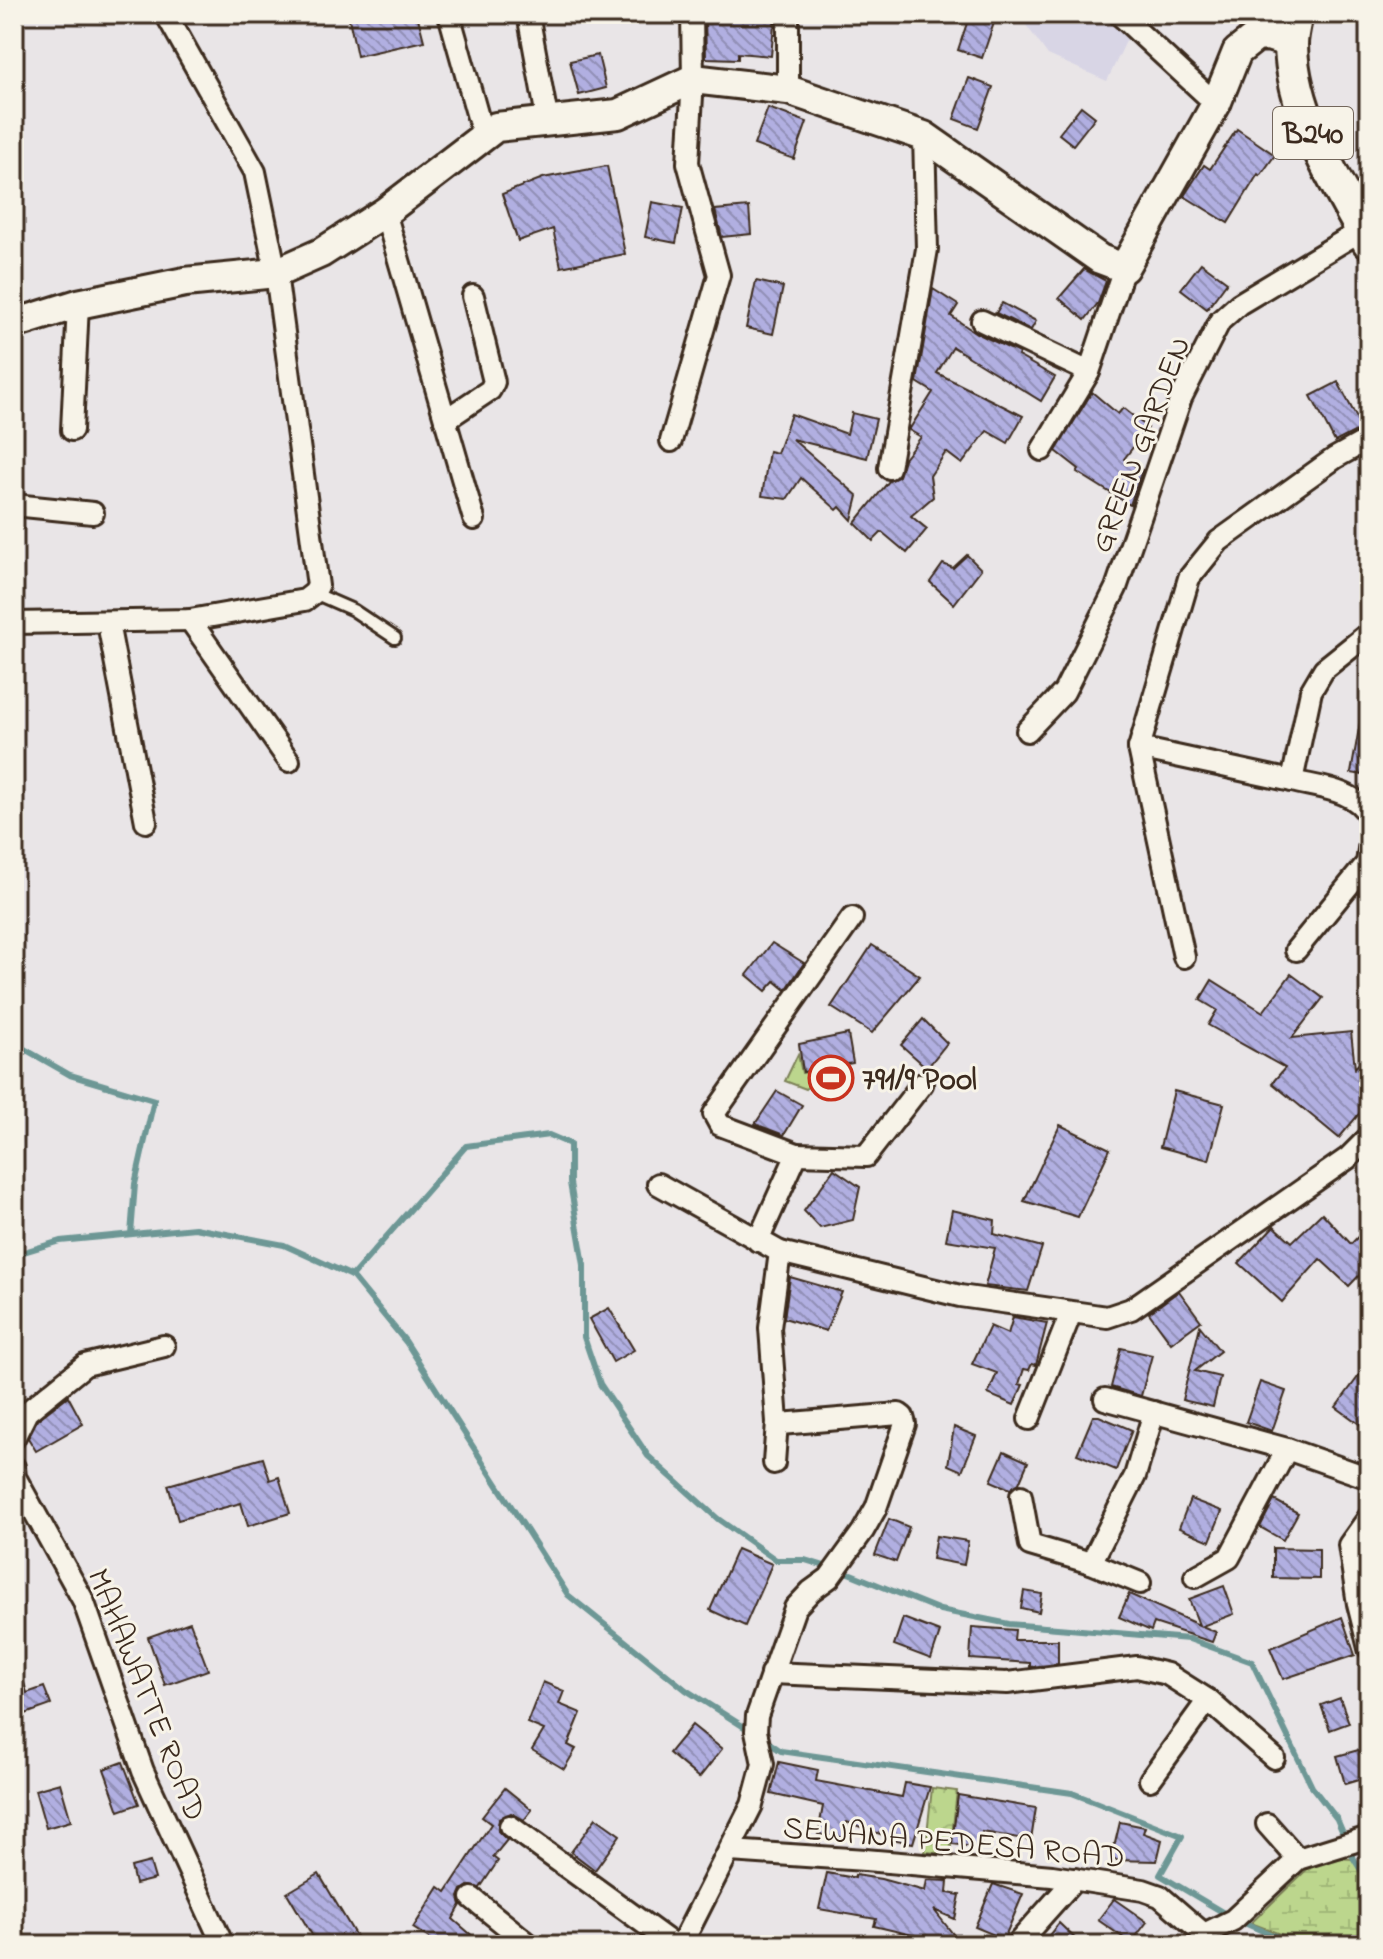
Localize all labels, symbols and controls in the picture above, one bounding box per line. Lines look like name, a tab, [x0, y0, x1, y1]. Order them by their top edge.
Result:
road number: B240	[1273, 107, 1353, 159]
street label: GREEN GARDEN	[1079, 330, 1205, 560]
sports icon: 791/9 Pool	[807, 1054, 855, 1102]
place label: 791/9 Pool	[862, 1058, 977, 1105]
street label: MAHAWATTE ROAD	[73, 1562, 217, 1828]
street label: SEWANA PEDESA ROAD	[781, 1806, 1127, 1883]

